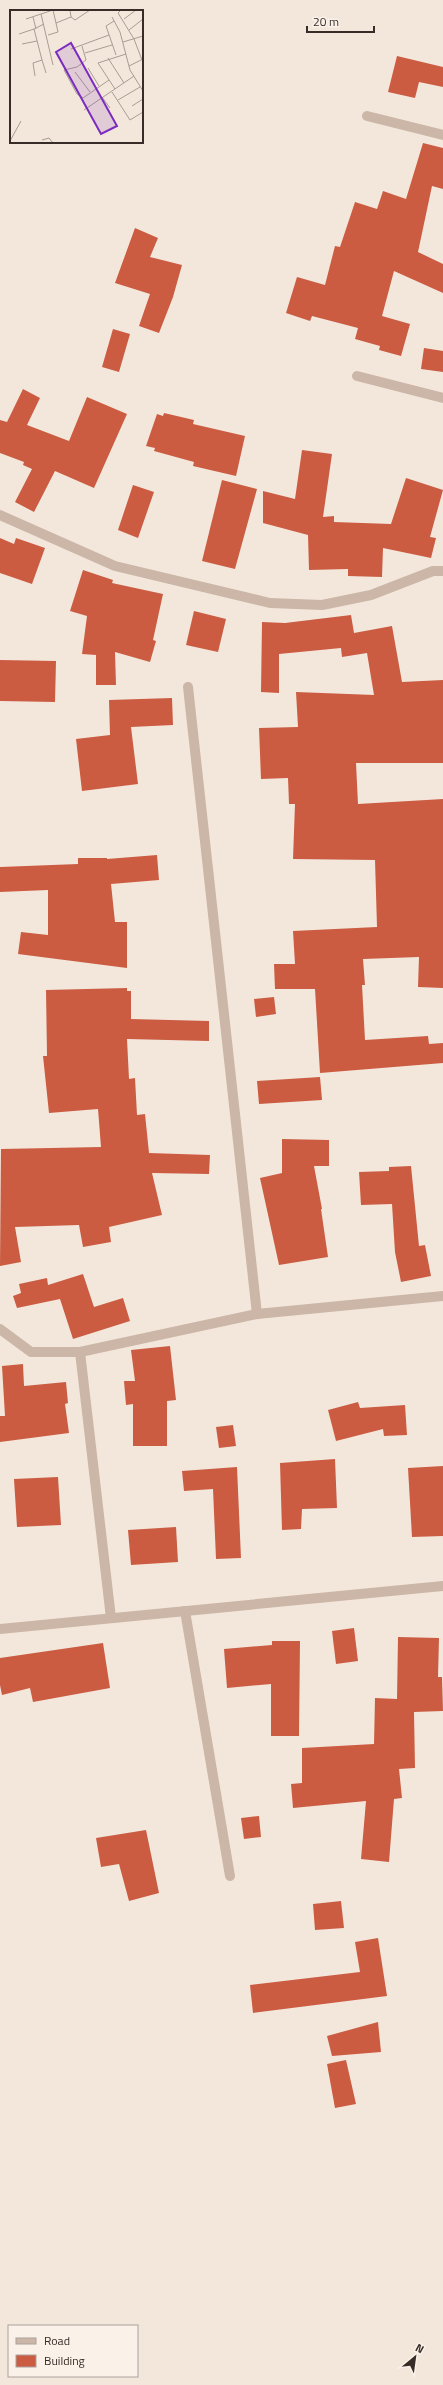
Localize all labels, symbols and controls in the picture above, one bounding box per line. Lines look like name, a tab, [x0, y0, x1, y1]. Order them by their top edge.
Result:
scale bar	[307, 8, 374, 34]
inset map	[10, 10, 143, 143]
text: 20 m	[313, 12, 339, 31]
legend	[8, 2325, 138, 2377]
text: Road	[44, 2331, 70, 2350]
north arrow	[395, 2337, 435, 2377]
text: N	[413, 2339, 427, 2357]
text: Building	[44, 2351, 85, 2370]

